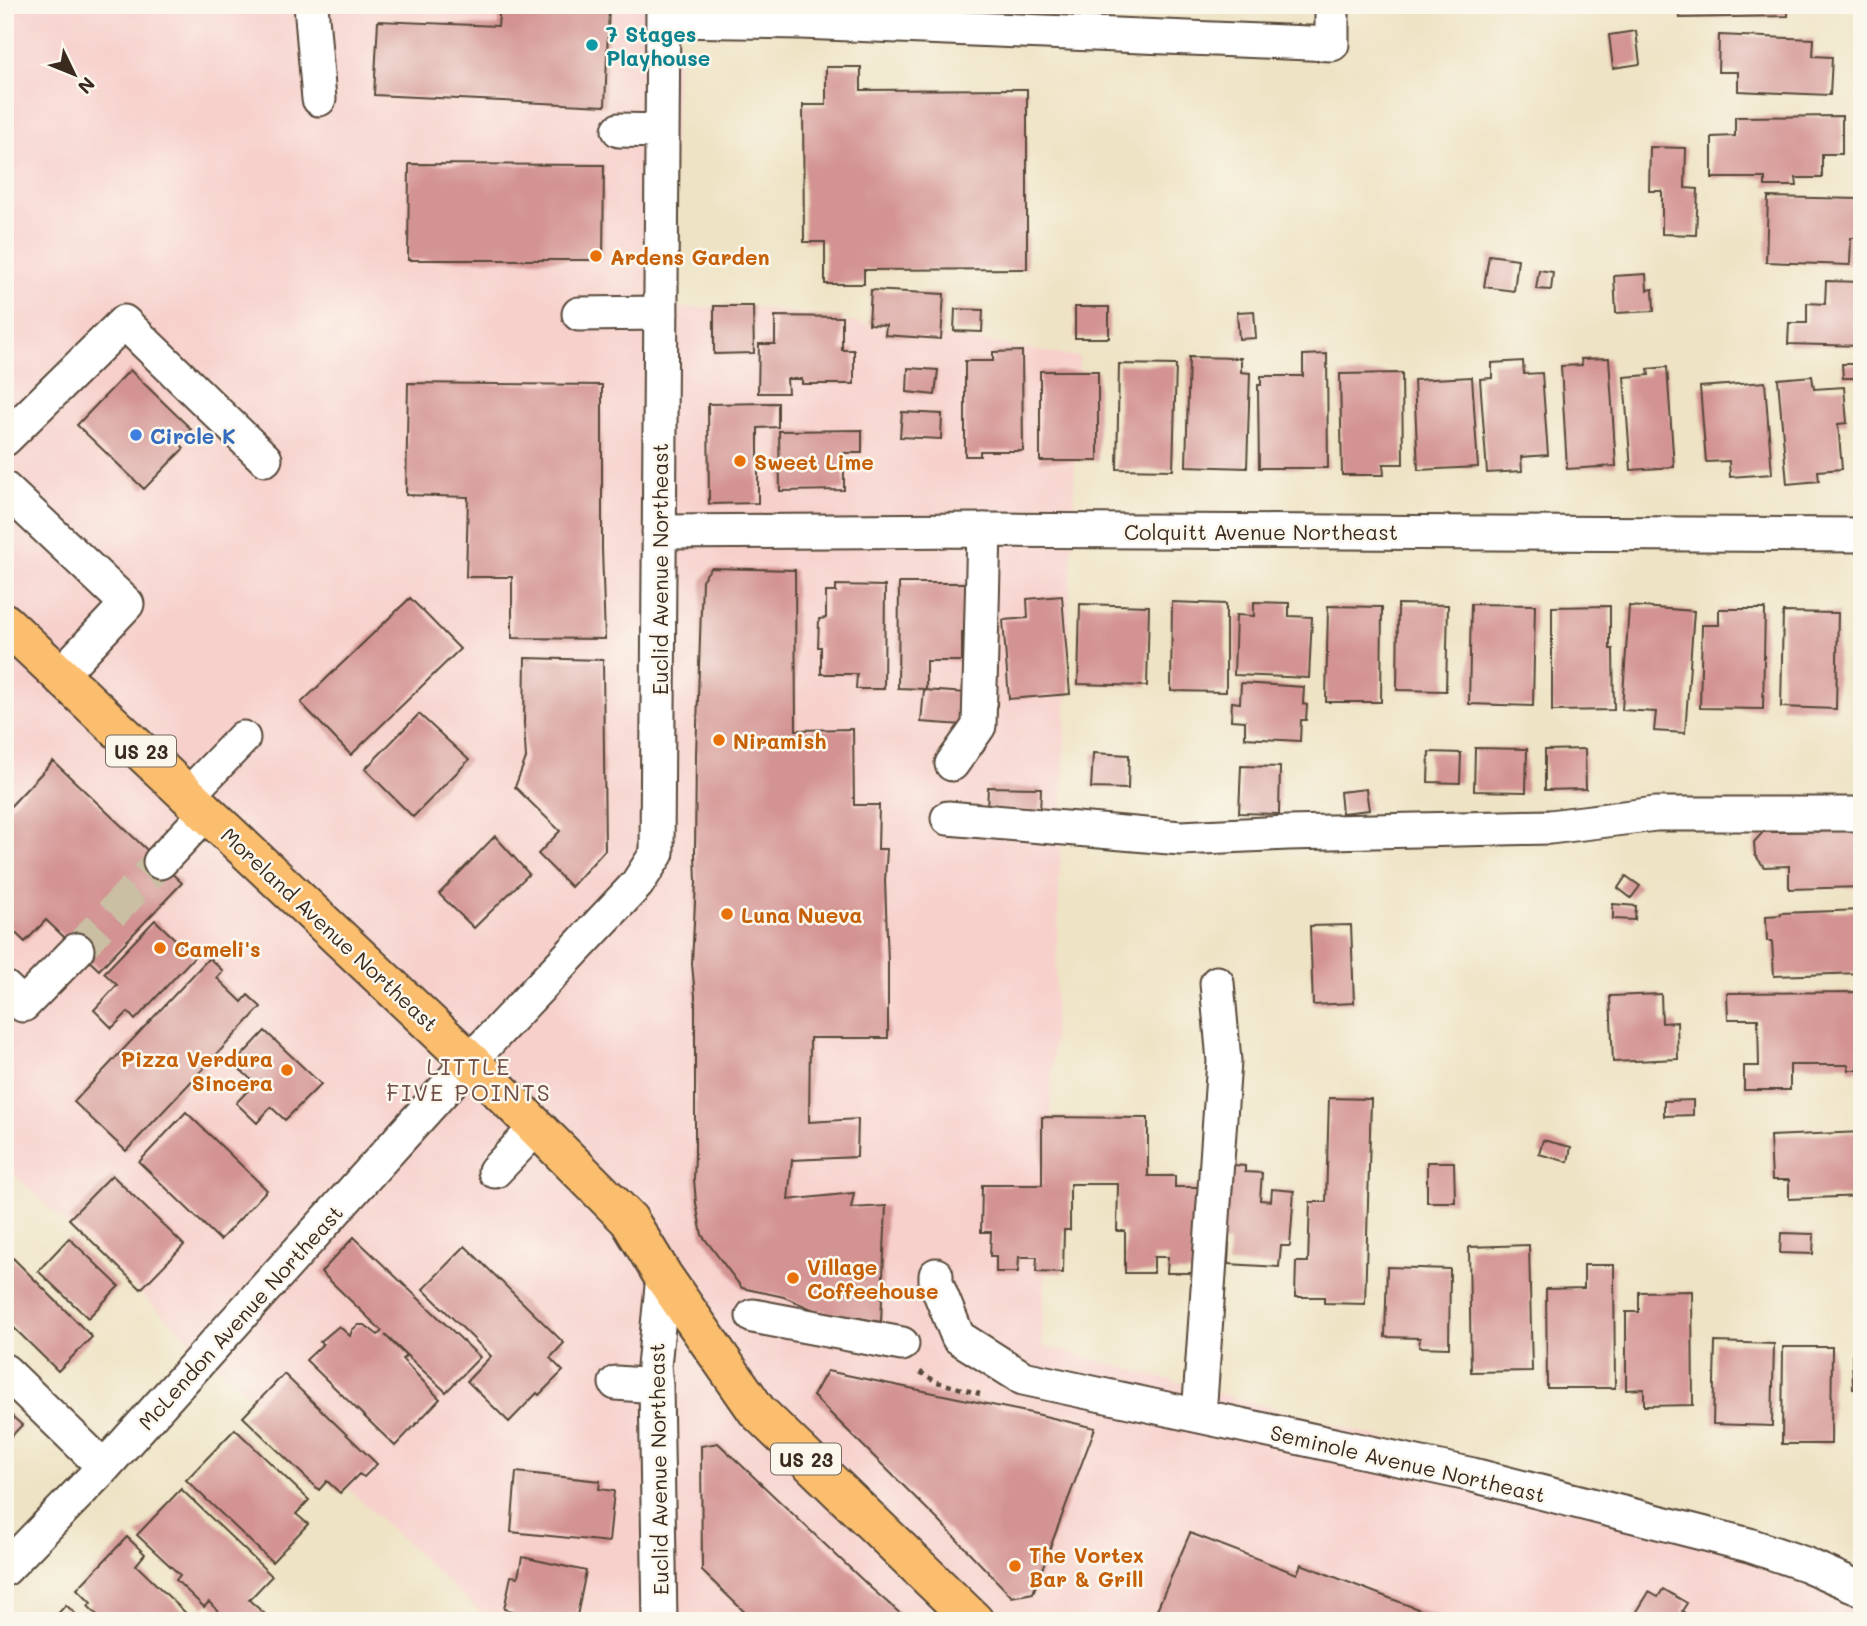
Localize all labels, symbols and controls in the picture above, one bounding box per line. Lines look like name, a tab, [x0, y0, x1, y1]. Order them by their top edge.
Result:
place label: 7 Stages Playhouse	[606, 20, 710, 72]
marker: 7 Stages Playhouse	[584, 37, 600, 53]
north arrow	[38, 38, 108, 108]
text: N	[73, 72, 101, 100]
place label: Ardens Garden	[610, 243, 769, 270]
marker: Ardens Garden	[588, 248, 604, 264]
place label: Circle K	[150, 422, 236, 449]
marker: Circle K	[128, 427, 144, 443]
street label: Euclid Avenue Northeast	[646, 443, 673, 695]
place label: Sweet Lime	[754, 448, 874, 475]
marker: Sweet Lime	[732, 453, 748, 469]
street label: Colquitt Avenue Northeast	[1124, 518, 1398, 545]
place label: Niramish	[733, 727, 826, 754]
marker: Niramish	[711, 732, 727, 748]
road number: US 23	[106, 736, 176, 766]
street label: Moreland Avenue Northeast	[216, 821, 444, 1037]
place label: Luna Nueva	[741, 901, 863, 928]
marker: Luna Nueva	[719, 906, 735, 922]
place label: Cameli's	[174, 935, 261, 962]
marker: Cameli's	[152, 940, 168, 956]
place label: Pizza Verdura Sincera	[121, 1045, 273, 1096]
district label: LITTLE FIVE POINTS	[386, 1051, 552, 1107]
marker: Pizza Verdura Sincera	[279, 1062, 295, 1078]
street label: McLendon Avenue Northeast	[132, 1199, 348, 1435]
place label: Village Coffeehouse	[807, 1253, 938, 1304]
marker: Village Coffeehouse	[785, 1270, 801, 1286]
street label: Euclid Avenue Northeast	[642, 1343, 674, 1595]
street label: Seminole Avenue Northeast	[1268, 1418, 1548, 1508]
road number: US 23	[771, 1443, 841, 1474]
place label: The Vortex Bar & Grill	[1029, 1541, 1144, 1592]
marker: The Vortex Bar & Grill	[1007, 1558, 1023, 1574]

